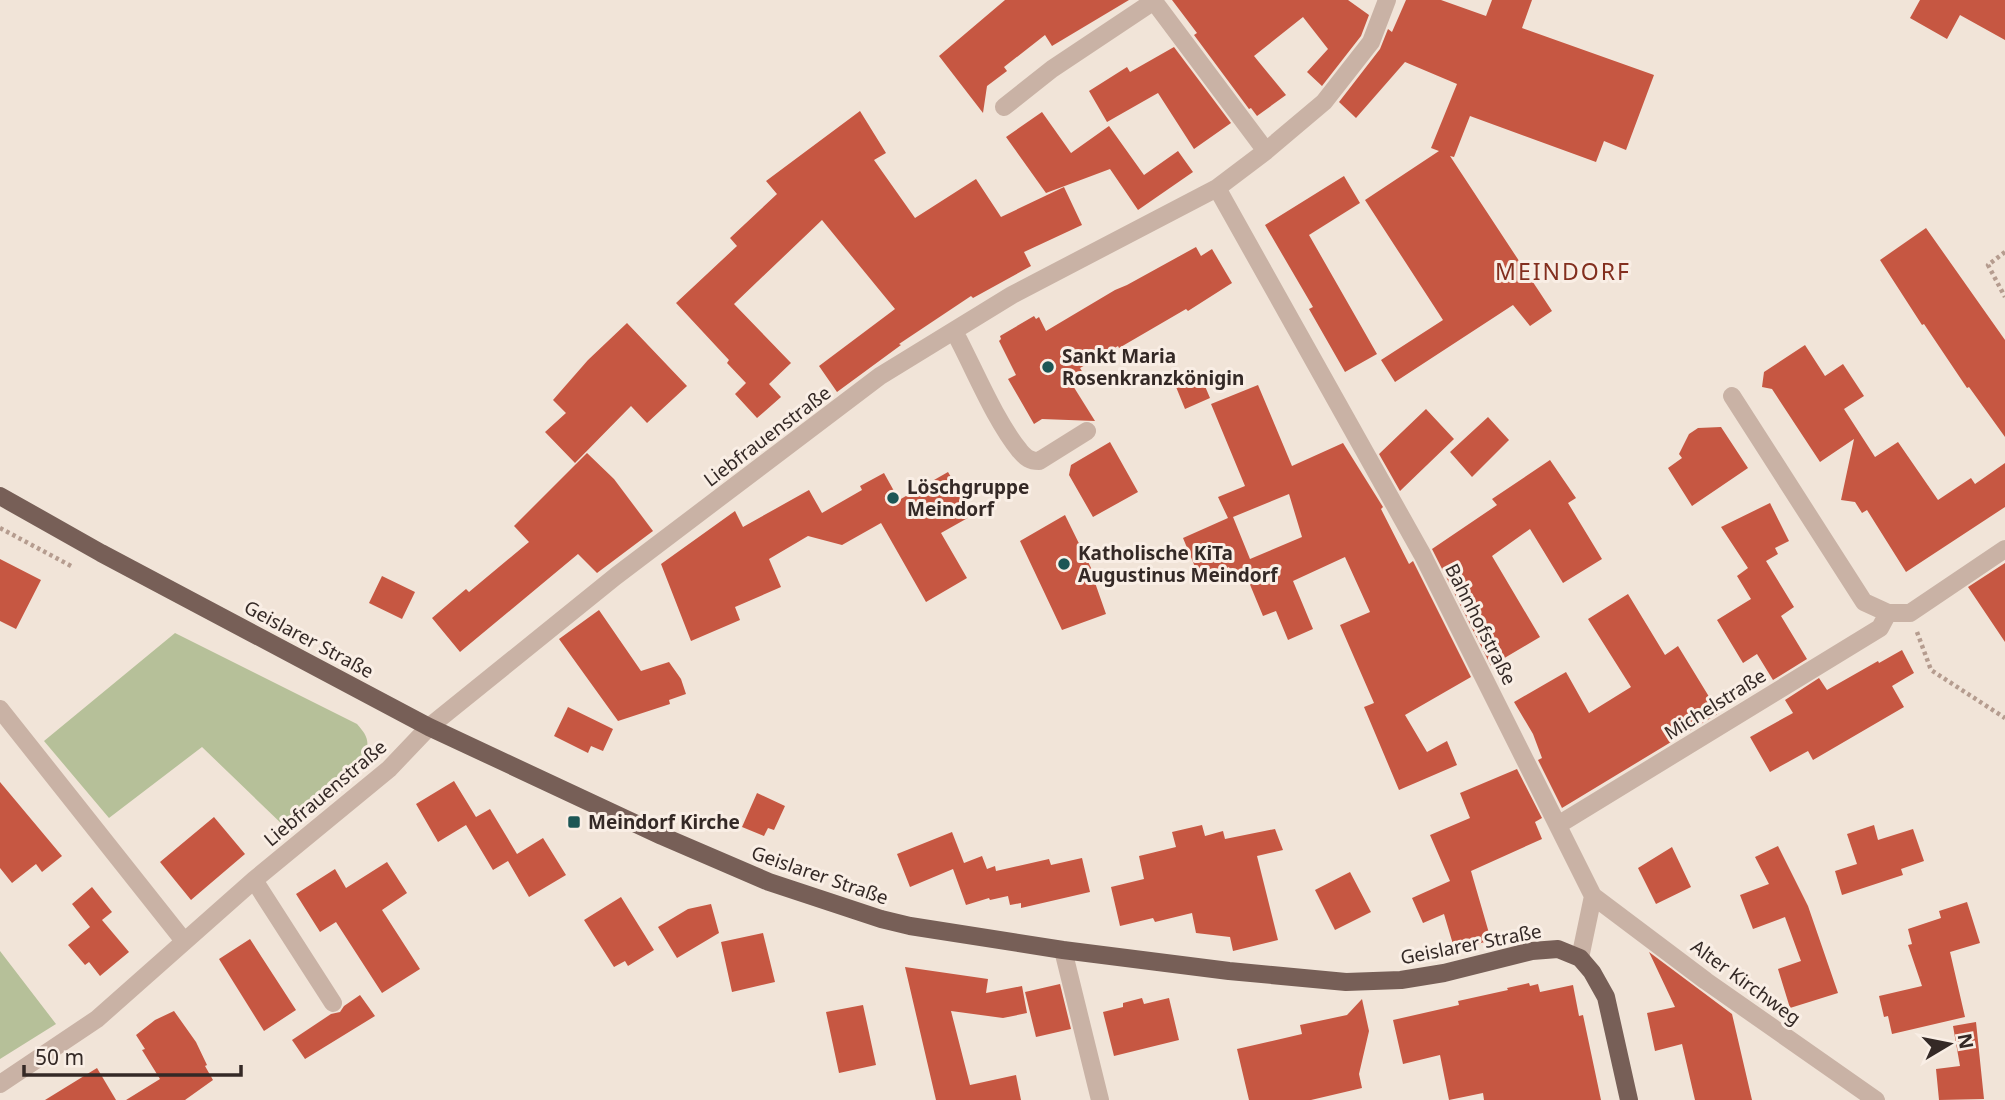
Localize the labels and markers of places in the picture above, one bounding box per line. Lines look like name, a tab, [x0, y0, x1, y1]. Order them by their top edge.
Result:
place label: Sankt Maria Rosenkranzkönigin	[1062, 343, 1244, 391]
marker: Sankt Maria Rosenkranzkönigin	[1040, 359, 1056, 375]
place label: Löschgruppe Meindorf	[907, 474, 1029, 522]
marker: Löschgruppe Meindorf	[885, 490, 901, 506]
place label: Katholische KiTa Augustinus Meindorf	[1078, 540, 1279, 588]
marker: Katholische KiTa Augustinus Meindorf	[1056, 556, 1072, 572]
place label: Meindorf Kirche	[588, 809, 740, 835]
marker: Meindorf Kirche	[566, 814, 582, 830]

